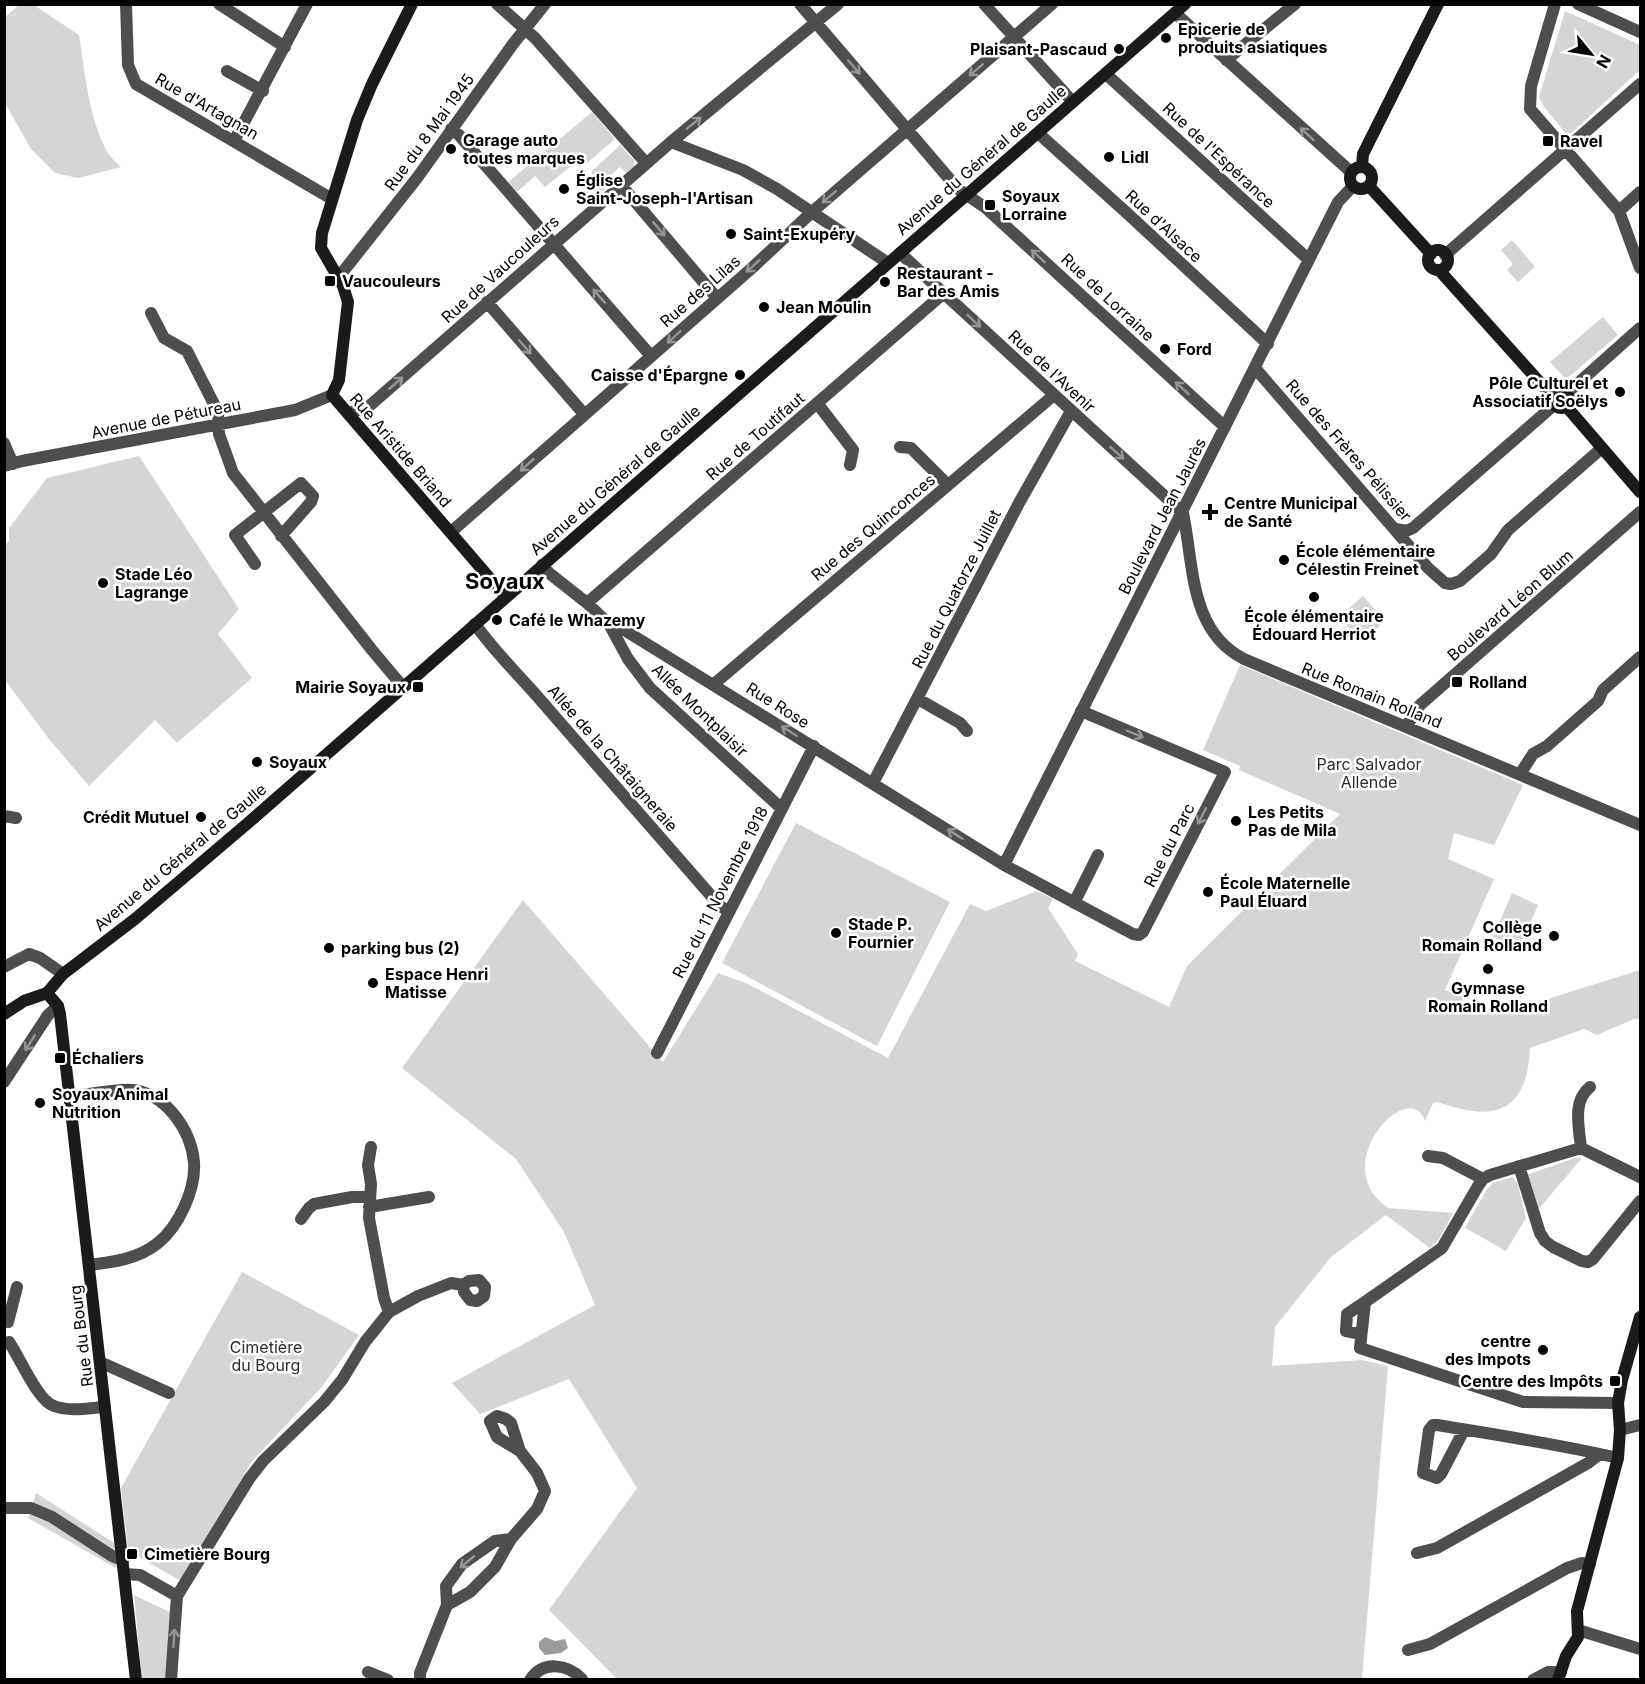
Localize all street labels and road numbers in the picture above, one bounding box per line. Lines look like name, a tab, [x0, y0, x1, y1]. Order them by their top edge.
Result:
street label: Rue d'Artagnan	[152, 68, 262, 144]
street label: Rue du 8 Mai 1945	[380, 69, 478, 195]
street label: Avenue du Général de Gaulle	[892, 81, 1070, 239]
street label: Rue de l'Espérance	[1159, 98, 1279, 212]
street label: Rue d'Alsace	[1121, 185, 1207, 267]
street label: Rue de Vaucouleurs	[437, 211, 563, 327]
street label: Rue de Lorraine	[1057, 249, 1159, 345]
street label: Rue des Lilas	[656, 251, 744, 331]
street label: Rue de l'Avenir	[1004, 326, 1100, 416]
street label: Rue des Frères Pélissier	[1282, 375, 1416, 525]
street label: Rue de Toutifaut	[702, 388, 808, 484]
street label: Rue Aristide Briand	[346, 389, 456, 511]
street label: Avenue de Pétureau	[89, 394, 243, 442]
street label: Avenue du Général de Gaulle	[526, 401, 704, 559]
street label: Boulevard Jean Jaurès	[1114, 434, 1210, 598]
street label: Rue des Quinconces	[807, 469, 939, 585]
street label: Rue du Quatorze Juillet	[907, 506, 1005, 672]
street label: Boulevard Léon Blum	[1443, 545, 1577, 665]
street label: Rue Romain Rolland	[1299, 658, 1445, 732]
street label: Allée Montplaisir	[648, 659, 752, 761]
street label: Rue Rose	[743, 678, 813, 732]
street label: Allée de la Châtaigneraie	[544, 680, 682, 836]
street label: Avenue du Général de Gaulle	[90, 779, 270, 935]
street label: Rue du Parc	[1139, 800, 1199, 890]
street label: Rue du 11 Novembre 1918	[668, 803, 772, 981]
street label: Rue du Bourg	[65, 1284, 97, 1388]

